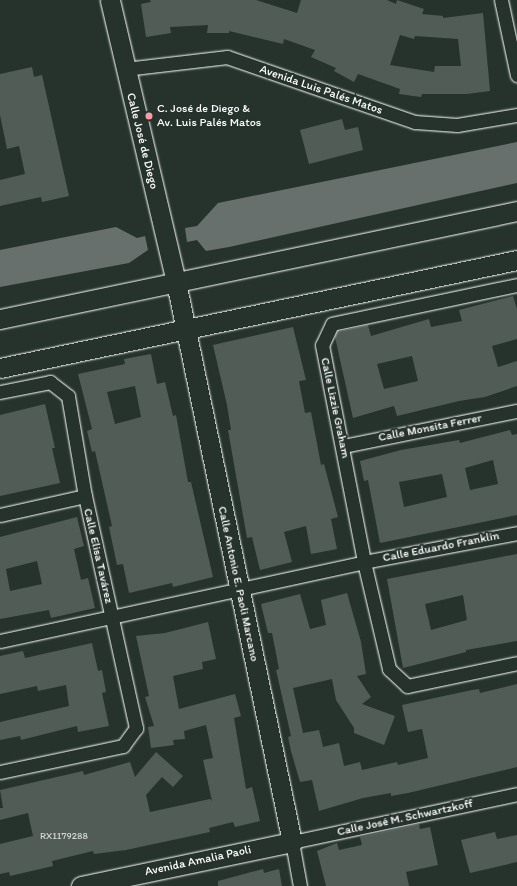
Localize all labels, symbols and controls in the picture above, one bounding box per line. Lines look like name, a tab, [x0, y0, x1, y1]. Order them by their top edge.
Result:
street label: Avenida Luis Palés Matos	[258, 62, 384, 118]
street label: Calle José de Diego	[123, 91, 161, 191]
place label: C. José de Diego & Av. Luis Palés Matos	[157, 102, 261, 130]
marker: C. José de Diego & Av. Luis Palés Matos	[144, 111, 154, 121]
street label: Calle Lizzie Graham	[317, 356, 353, 460]
street label: Calle Monsita Ferrer	[377, 411, 483, 445]
street label: Calle Antonio E. Paoli Marcano	[215, 505, 261, 663]
street label: Calle Elisa Tavárez	[80, 508, 116, 604]
street label: Calle Eduardo Franklin	[382, 529, 500, 565]
street label: Calle José M. Schwartzkoff	[336, 797, 474, 839]
house number: RX1179288	[40, 830, 88, 842]
street label: Avenida Amalia Paoli	[143, 843, 253, 879]

